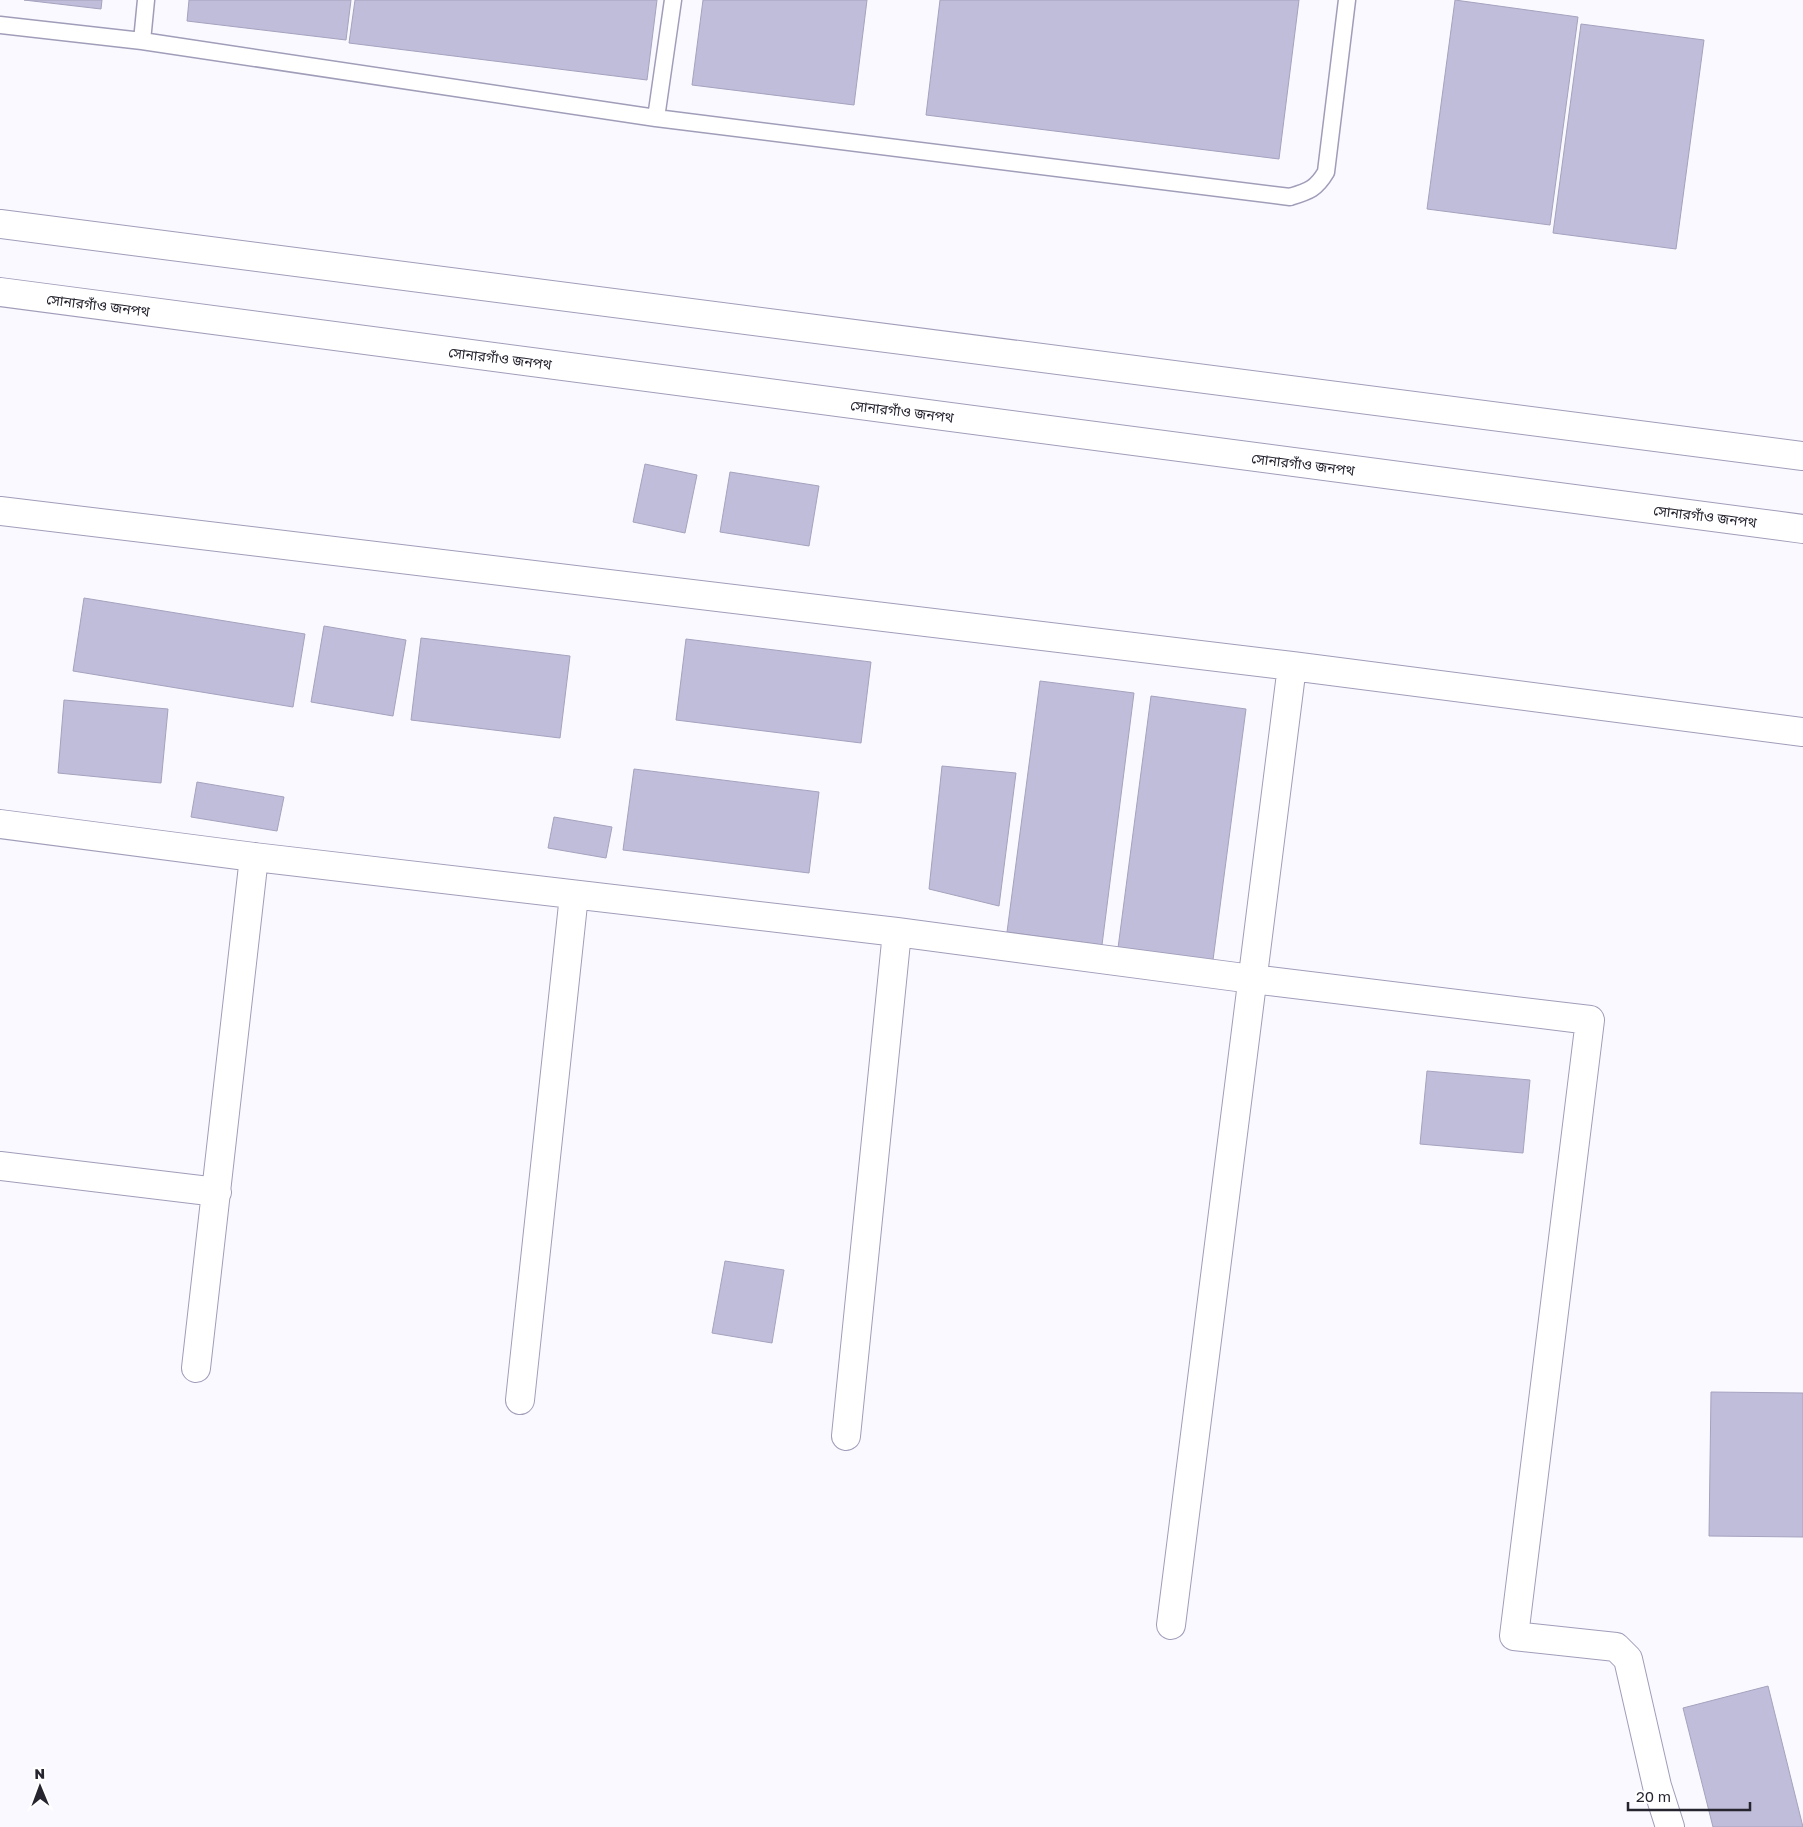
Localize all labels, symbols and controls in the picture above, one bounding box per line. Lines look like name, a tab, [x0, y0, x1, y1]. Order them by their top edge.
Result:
street label: সোনারগাঁও জনপথ	[45, 290, 152, 320]
street label: সোনারগাঁও জনপথ	[447, 343, 554, 373]
street label: সোনারগাঁও জনপথ	[849, 396, 956, 426]
street label: সোনারগাঁও জনপথ	[1250, 449, 1357, 479]
street label: সোনারগাঁও জনপথ	[1652, 501, 1759, 531]
north arrow	[15, 1762, 65, 1812]
text: N	[34, 1765, 45, 1782]
scale bar	[1628, 1780, 1750, 1812]
text: 20 m	[1636, 1787, 1671, 1805]

